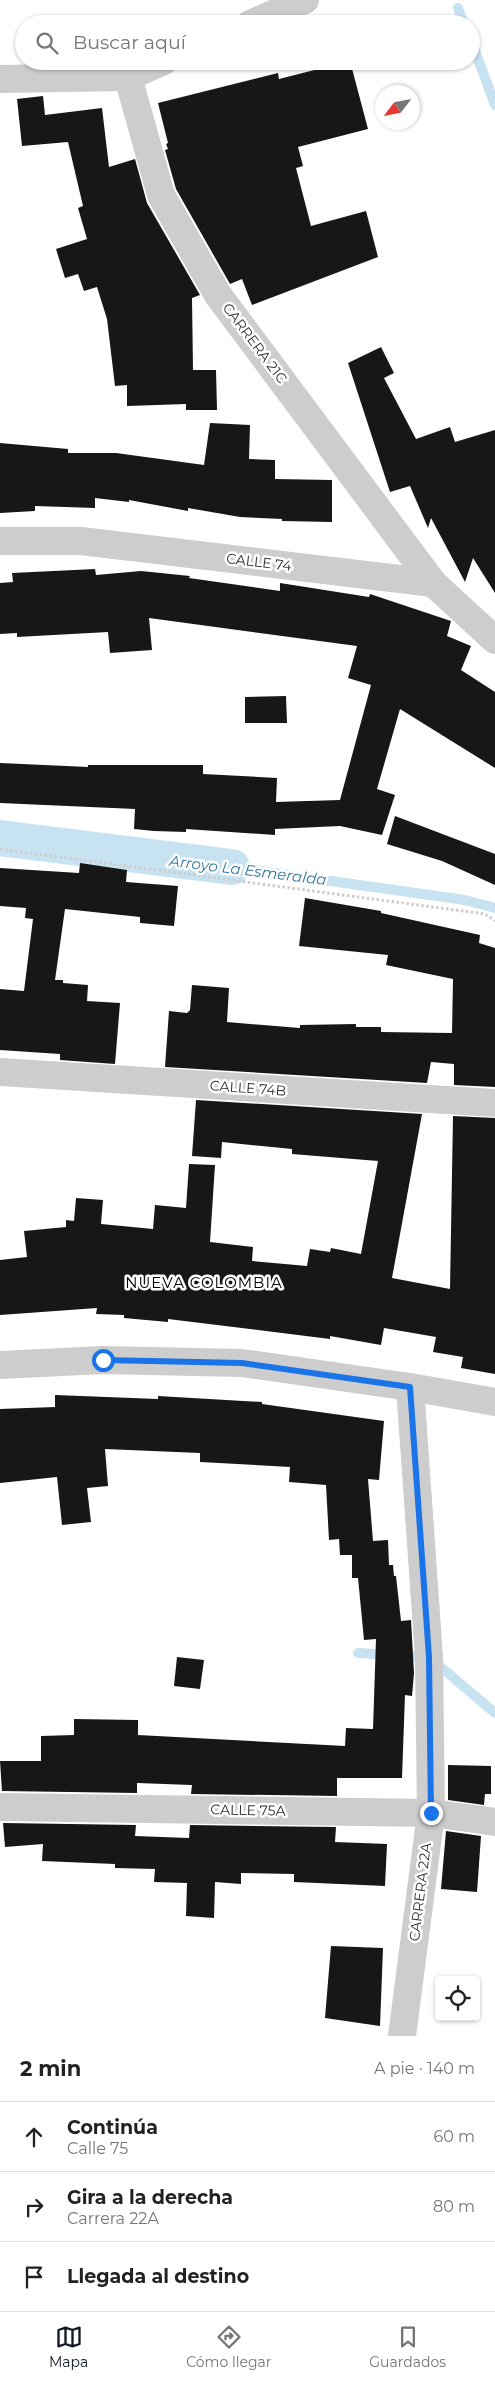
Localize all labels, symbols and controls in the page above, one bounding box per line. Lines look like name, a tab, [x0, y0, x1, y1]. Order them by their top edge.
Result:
search box	[15, 15, 480, 70]
icon: search	[33, 29, 61, 57]
text: Buscar aquí	[73, 31, 186, 54]
north arrow	[375, 85, 420, 130]
street label: CARRERA 21C	[219, 299, 291, 387]
street label: CALLE 74	[225, 549, 294, 575]
water label: Arroyo La Esmeralda	[167, 851, 328, 889]
street label: CALLE 74B	[209, 1076, 287, 1100]
district label: NUEVA COLOMBIA	[125, 1273, 283, 1292]
route start	[92, 1349, 115, 1372]
street label: CALLE 75A	[210, 1800, 287, 1820]
route end	[420, 1802, 443, 1825]
street label: CARRERA 22A	[405, 1841, 435, 1942]
map controls	[435, 1976, 480, 2021]
button: locate	[435, 1976, 480, 2021]
text: 2 min	[20, 2056, 81, 2081]
text: A pie · 140 m	[374, 2059, 475, 2078]
text: Continúa	[67, 2116, 158, 2139]
icon: ahead	[20, 2123, 48, 2151]
text: 60 m	[433, 2127, 475, 2146]
text: Calle 75	[67, 2139, 128, 2158]
text: Gira a la derecha	[67, 2186, 233, 2209]
icon: right	[20, 2193, 48, 2221]
text: 80 m	[433, 2197, 475, 2216]
text: Carrera 22A	[67, 2209, 159, 2228]
icon: arrive	[20, 2263, 48, 2291]
text: Llegada al destino	[67, 2265, 249, 2288]
tab: Mapa	[49, 2323, 88, 2371]
tab: Cómo llegar	[186, 2323, 271, 2371]
tab: Guardados	[369, 2323, 446, 2371]

